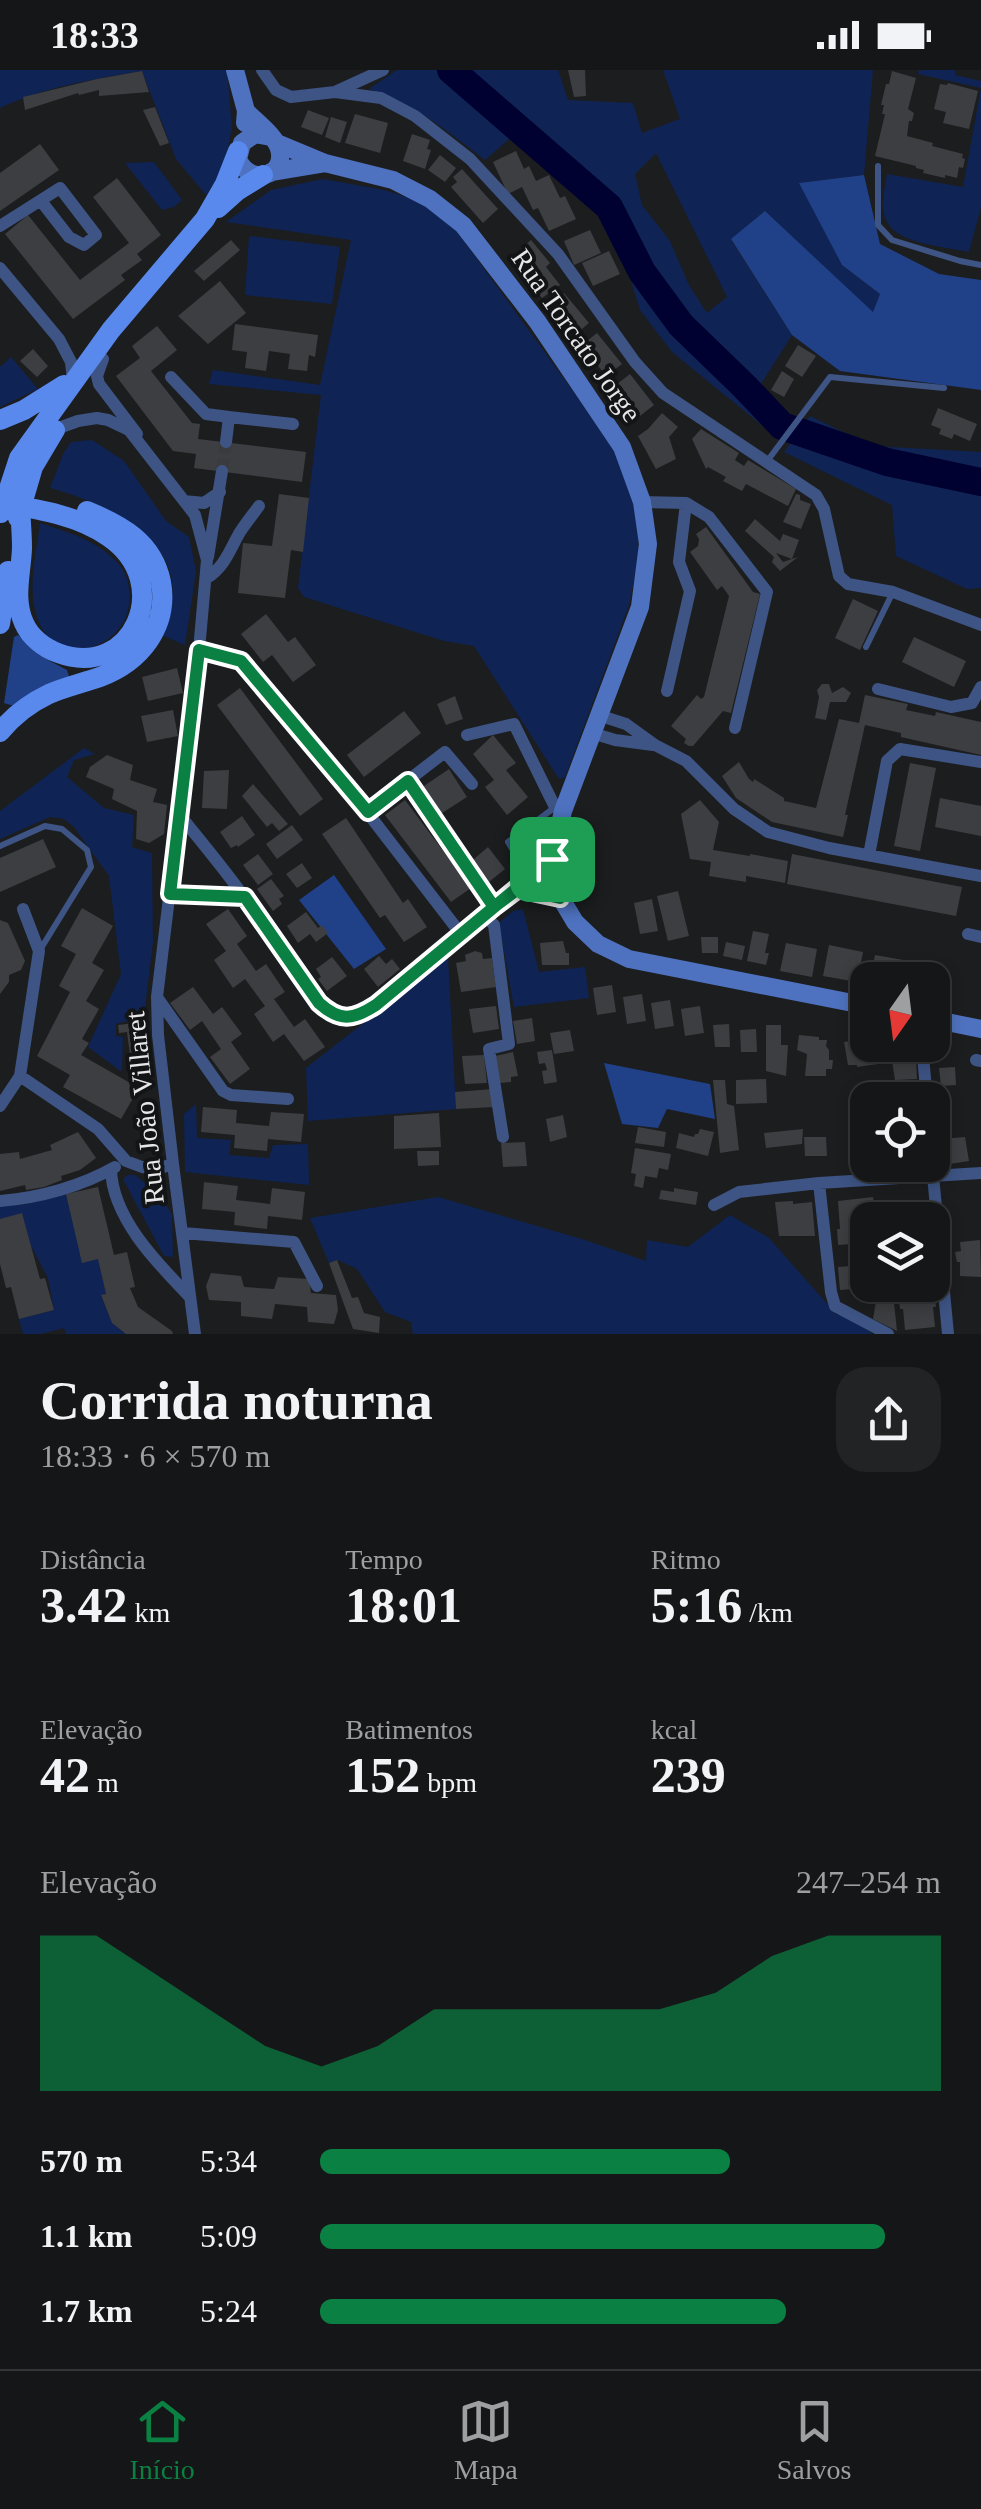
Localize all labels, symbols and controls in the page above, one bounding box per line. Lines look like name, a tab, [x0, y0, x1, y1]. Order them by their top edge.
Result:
text: 18:33	[50, 14, 139, 56]
street label: Rua Torcato Jorge	[505, 243, 648, 428]
pin	[510, 817, 595, 902]
icon: arrive	[525, 832, 580, 887]
north arrow	[850, 962, 950, 1062]
map controls	[850, 962, 950, 1302]
street label: Rua João Villaret	[119, 1010, 170, 1206]
button: locate	[850, 1082, 950, 1182]
button: layers	[850, 1202, 950, 1302]
button: share	[836, 1367, 941, 1472]
text: Corrida noturna	[40, 1370, 433, 1431]
text: 18:33 · 6 × 570 m	[40, 1438, 270, 1474]
text: Distância	[40, 1544, 146, 1575]
text: Tempo	[345, 1544, 423, 1575]
text: Ritmo	[651, 1544, 721, 1575]
text: 3.42	[40, 1577, 128, 1633]
text: 18:01	[345, 1577, 462, 1633]
text: 5:16	[651, 1577, 742, 1633]
text: km	[128, 1597, 170, 1628]
text: /km	[742, 1597, 793, 1628]
text: Elevação	[40, 1714, 143, 1745]
text: Batimentos	[345, 1714, 473, 1745]
text: kcal	[651, 1714, 697, 1745]
text: 42	[40, 1747, 90, 1803]
text: 152	[345, 1747, 420, 1803]
text: 239	[651, 1747, 726, 1803]
text: m	[90, 1767, 119, 1798]
text: bpm	[420, 1767, 477, 1798]
text: Elevação	[40, 1864, 157, 1900]
text: 247–254 m	[796, 1864, 941, 1900]
text: 570 m	[40, 2143, 123, 2179]
text: 5:34	[200, 2143, 257, 2179]
text: 1.1 km	[40, 2218, 132, 2254]
text: 5:09	[200, 2218, 257, 2254]
text: 1.7 km	[40, 2293, 132, 2329]
text: 5:24	[200, 2293, 257, 2329]
tab: Início	[130, 2394, 195, 2486]
tab: Mapa	[454, 2394, 518, 2486]
tab: Salvos	[777, 2394, 851, 2486]

